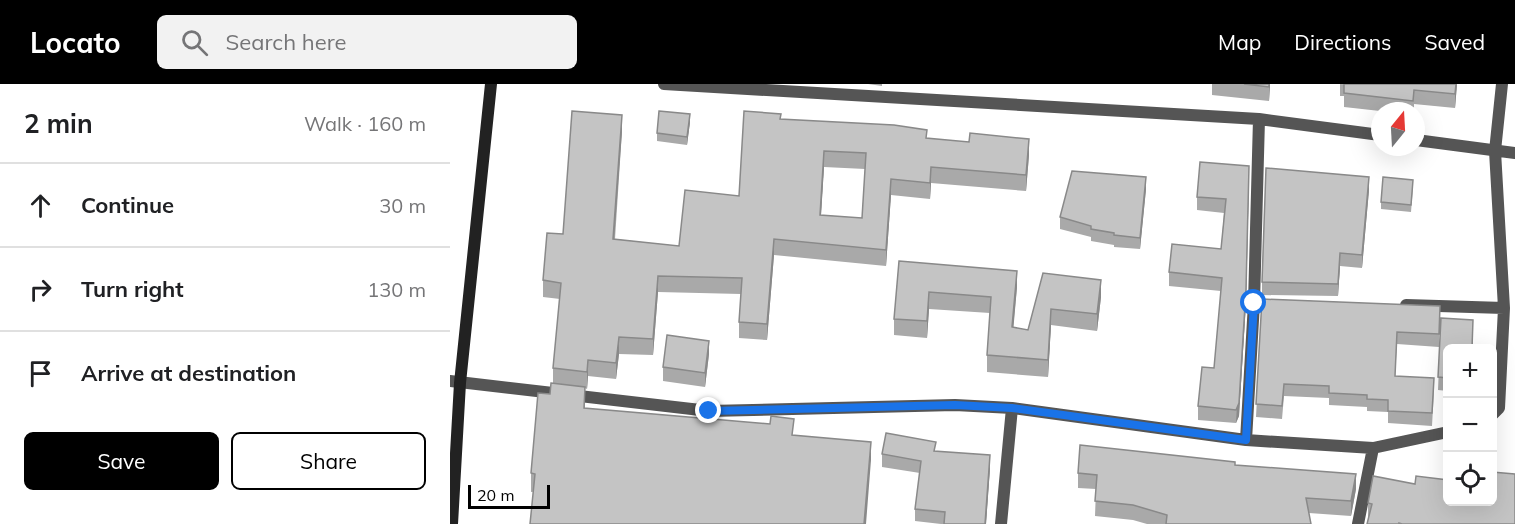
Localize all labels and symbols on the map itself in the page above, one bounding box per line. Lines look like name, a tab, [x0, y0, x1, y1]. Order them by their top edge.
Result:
north arrow	[1371, 102, 1425, 156]
route start	[1240, 289, 1266, 315]
route end	[695, 397, 721, 423]
scale bar	[468, 482, 550, 510]

